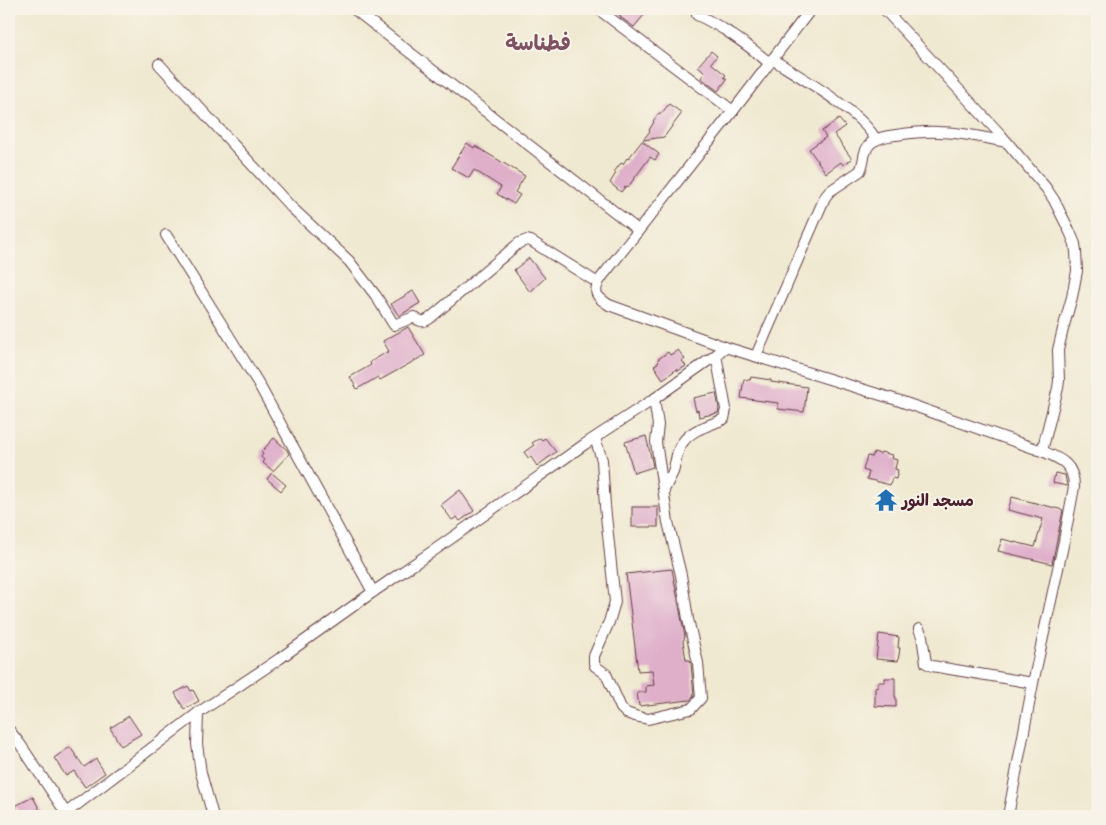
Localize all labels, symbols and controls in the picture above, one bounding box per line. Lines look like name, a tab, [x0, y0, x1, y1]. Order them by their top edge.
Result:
district label: فطناسة	[505, 30, 571, 60]
temple icon: مسجد النور	[873, 487, 899, 513]
place label: مسجد النور	[900, 490, 974, 514]

